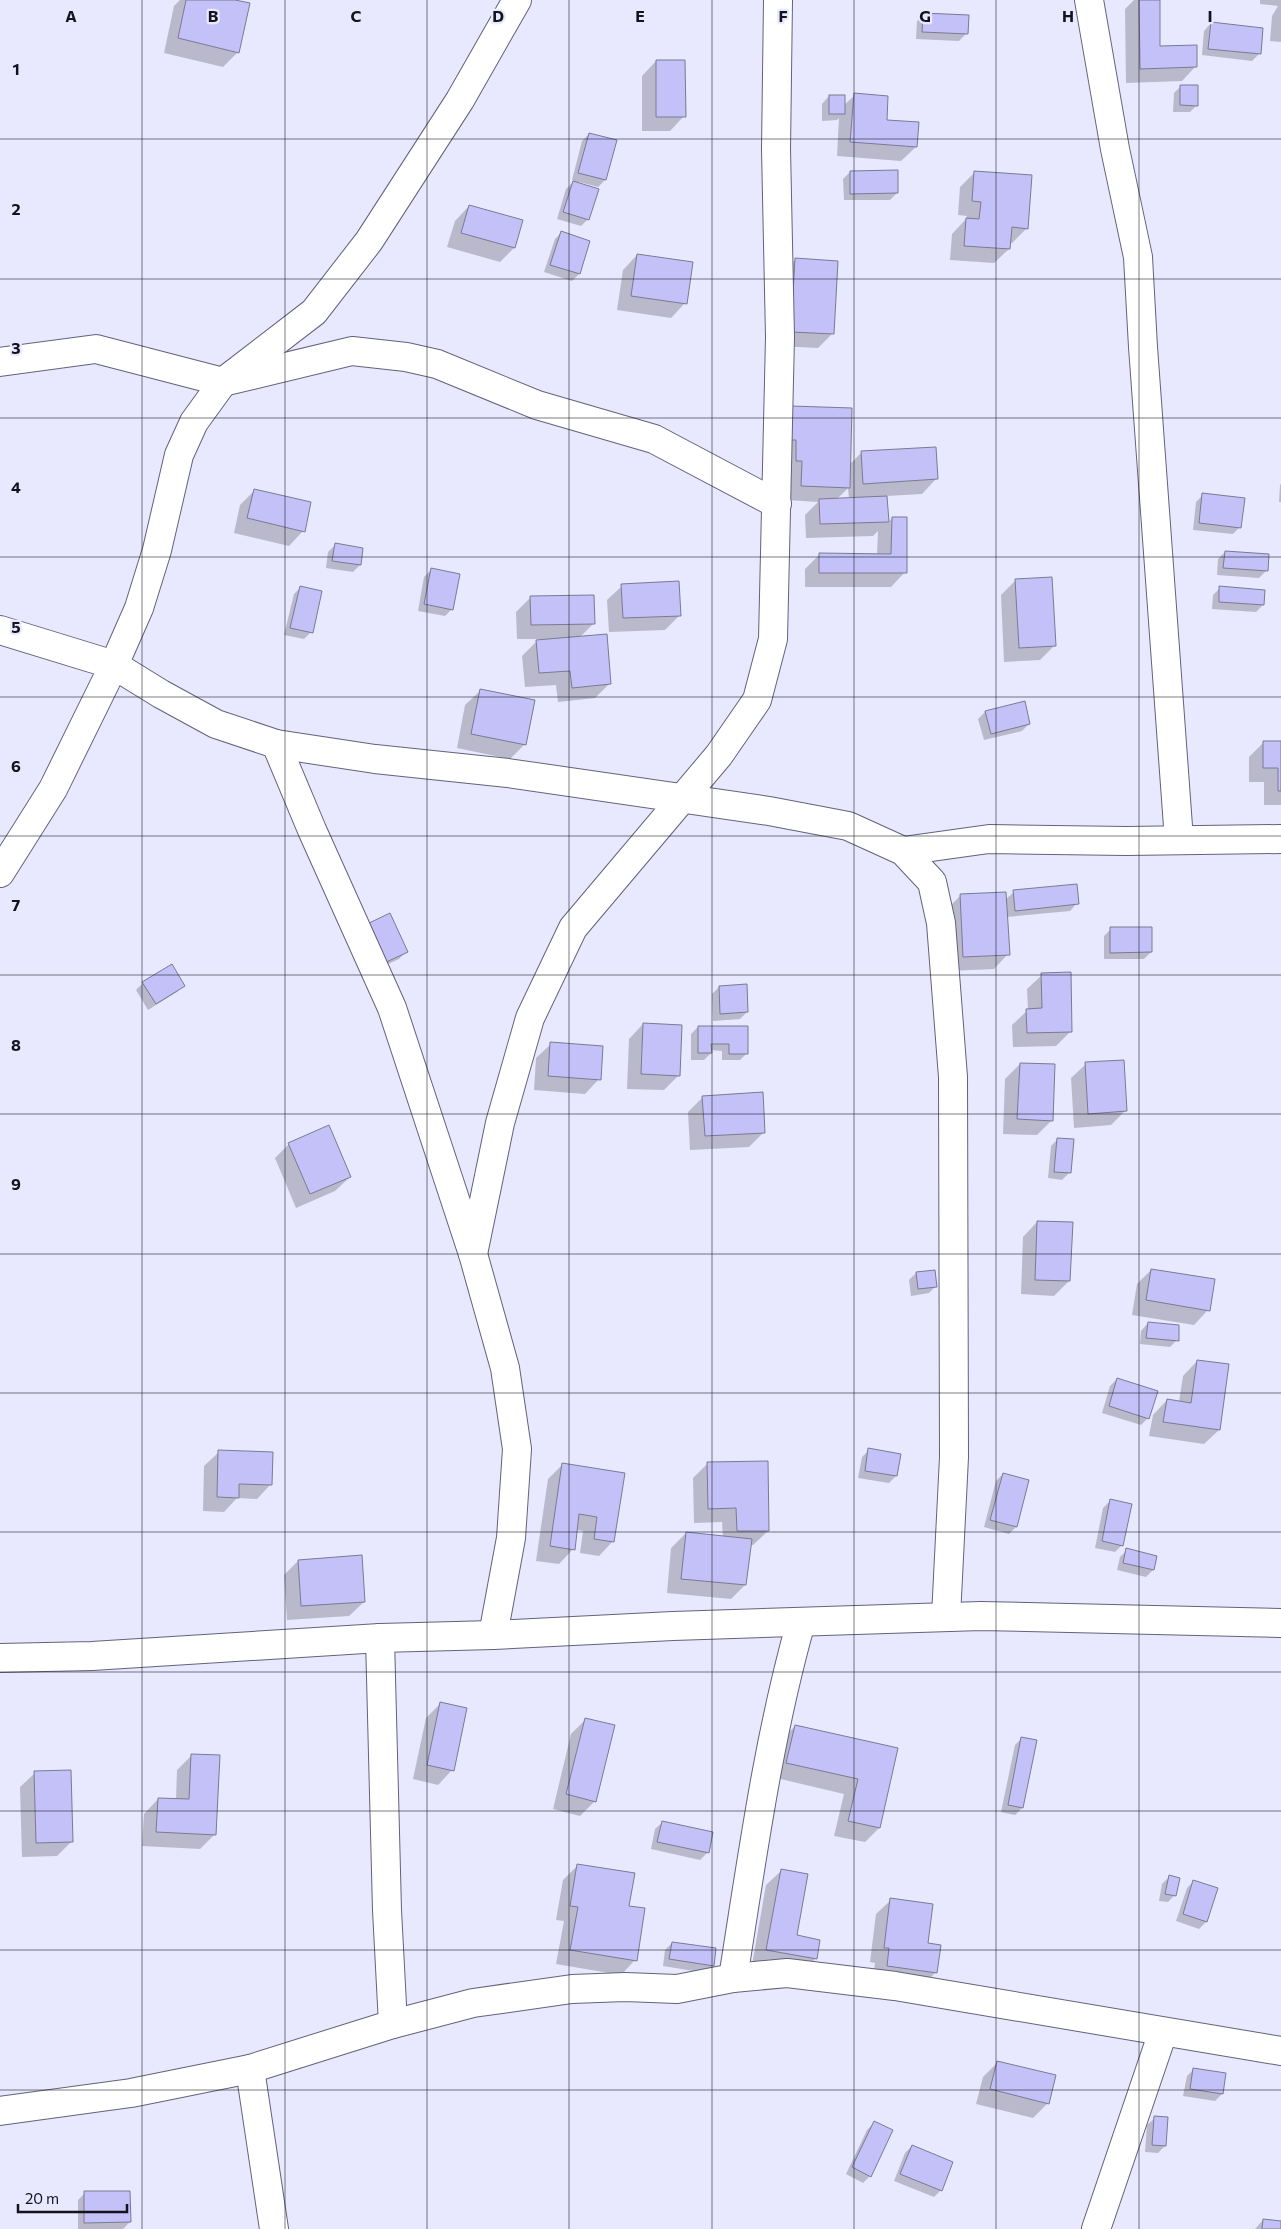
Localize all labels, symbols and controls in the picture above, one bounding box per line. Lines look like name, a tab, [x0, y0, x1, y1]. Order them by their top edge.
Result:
text: A	[65, 6, 77, 25]
text: B	[208, 6, 219, 25]
text: C	[351, 6, 362, 25]
text: D	[492, 6, 504, 25]
text: E	[635, 6, 645, 25]
text: F	[778, 6, 788, 25]
text: G	[919, 6, 931, 25]
text: H	[1062, 6, 1074, 25]
text: I	[1207, 6, 1213, 25]
text: 1	[12, 59, 20, 78]
text: 2	[11, 199, 21, 218]
text: 3	[11, 338, 21, 357]
text: 4	[11, 477, 21, 496]
text: 5	[11, 617, 21, 636]
text: 6	[11, 756, 21, 775]
text: 7	[12, 895, 21, 914]
text: 8	[11, 1035, 21, 1054]
text: 9	[11, 1174, 21, 1193]
scale bar	[18, 2182, 126, 2214]
text: 20 m	[25, 2189, 59, 2207]

